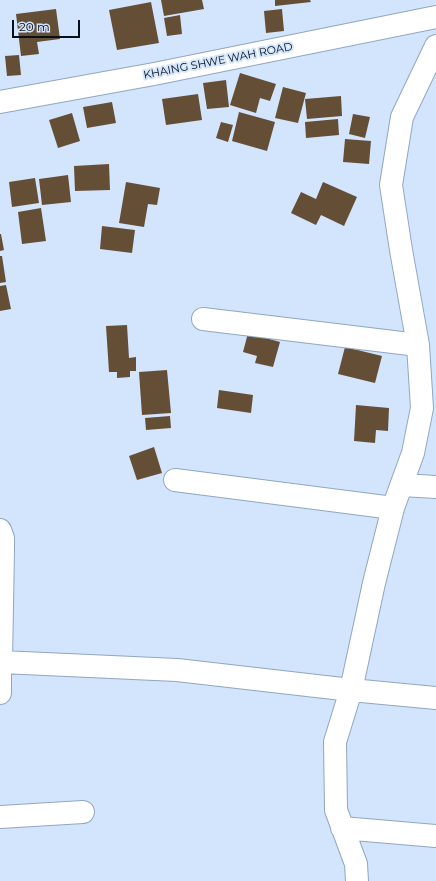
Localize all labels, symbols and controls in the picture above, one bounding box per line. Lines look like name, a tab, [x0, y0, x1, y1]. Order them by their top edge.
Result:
scale bar	[14, 12, 82, 38]
text: 20 m	[19, 19, 50, 34]
street label: KHAING SHWE WAH ROAD	[142, 40, 294, 82]

